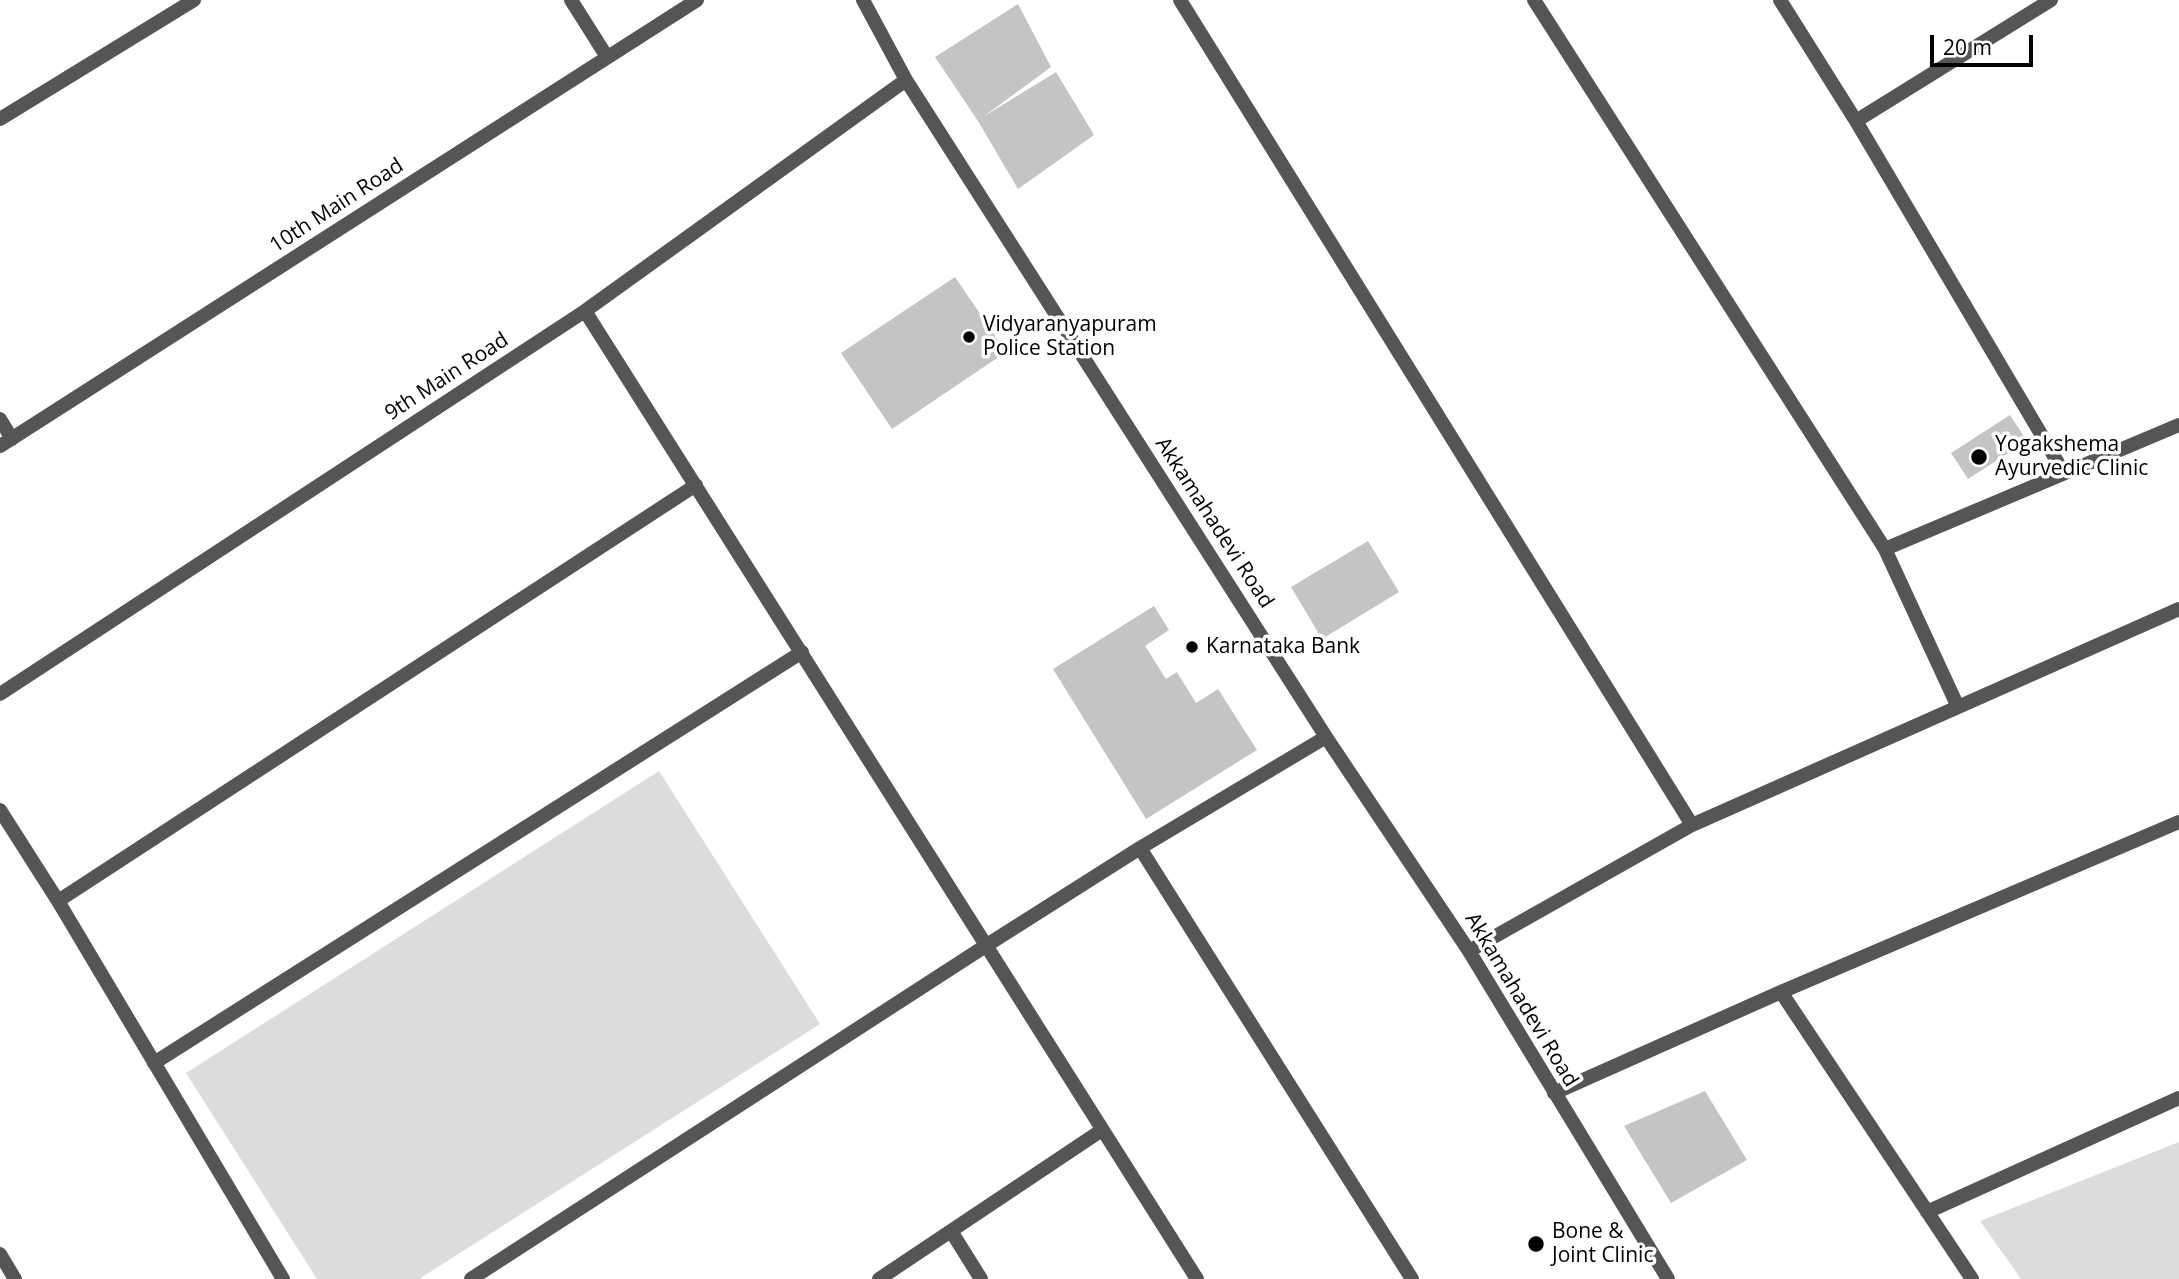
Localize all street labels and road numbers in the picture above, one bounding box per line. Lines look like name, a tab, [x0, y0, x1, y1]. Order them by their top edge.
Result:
street label: 10th Main Road	[266, 153, 408, 259]
street label: 9th Main Road	[381, 328, 513, 426]
street label: Akkamahadevi Road	[1149, 433, 1279, 613]
street label: Akkamahadevi Road	[1459, 908, 1583, 1092]

